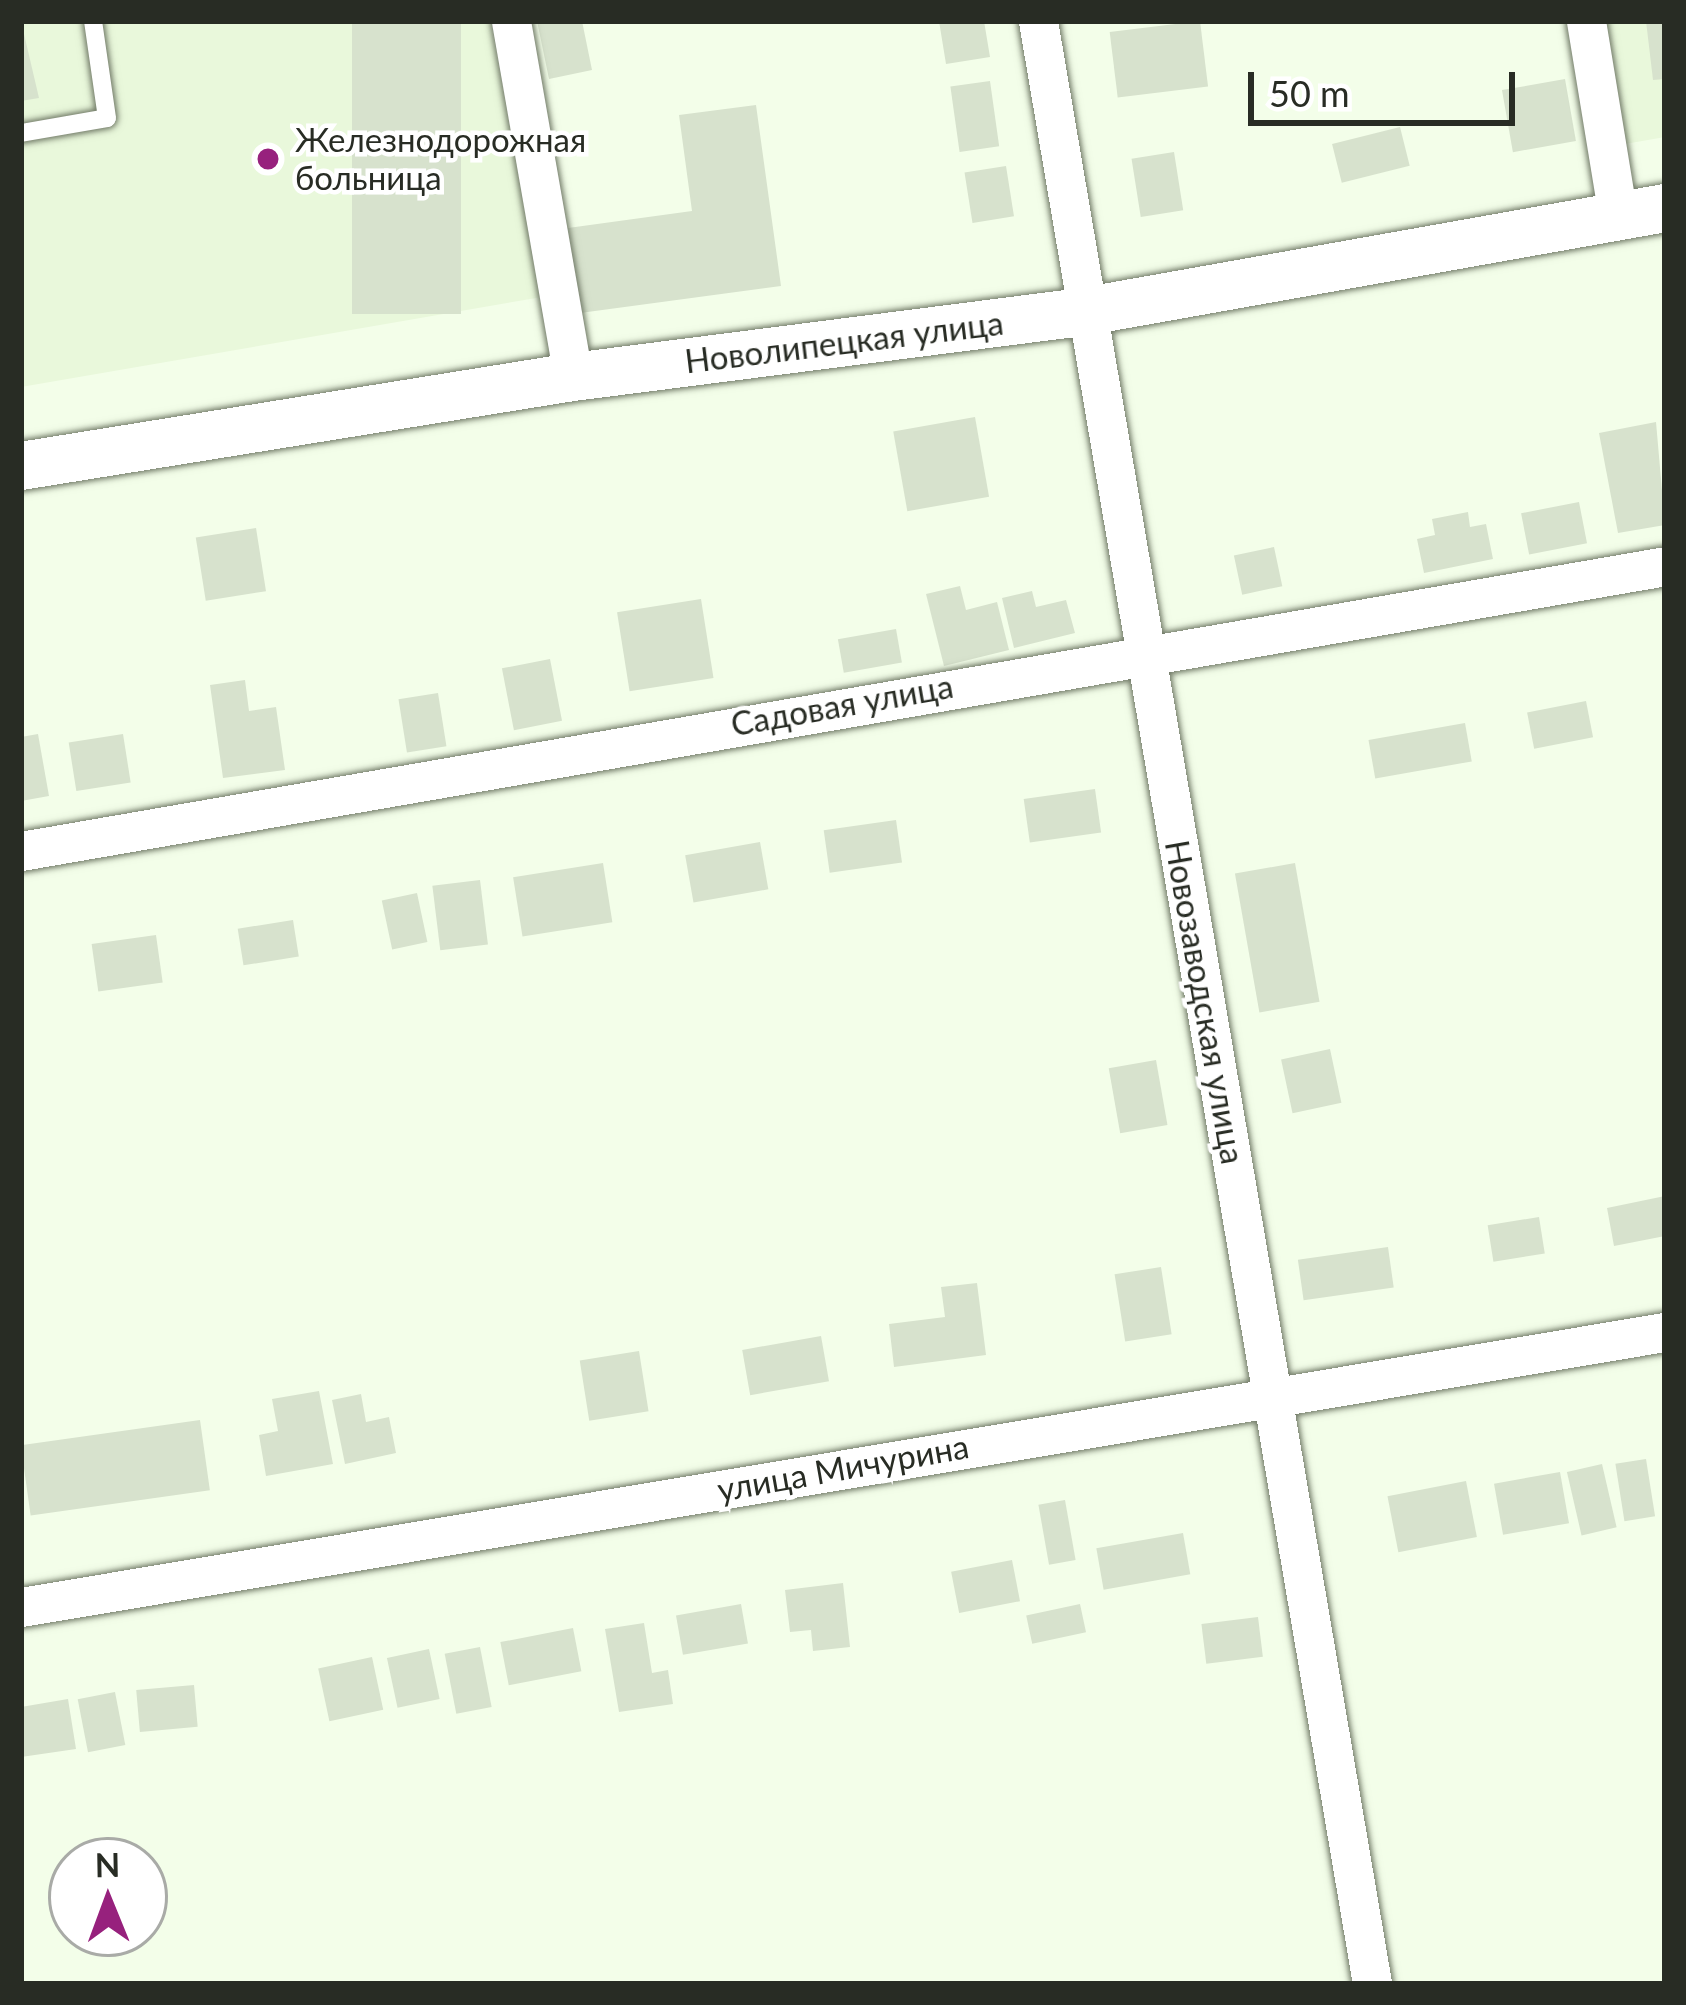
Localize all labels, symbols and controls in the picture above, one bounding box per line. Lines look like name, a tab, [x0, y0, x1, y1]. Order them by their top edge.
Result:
scale bar	[1254, 48, 1521, 122]
text: 50 m	[1269, 71, 1350, 115]
place label: Железнодорожная больница	[295, 120, 586, 198]
marker: Железнодорожная больница	[252, 143, 284, 175]
street label: Новолипецкая улица	[682, 303, 1006, 381]
street label: Садовая улица	[728, 666, 956, 744]
street label: Новозаводская улица	[1157, 837, 1253, 1167]
street label: улица Мичурина	[714, 1426, 972, 1510]
north arrow	[48, 1837, 168, 1957]
text: N	[94, 1844, 120, 1884]

